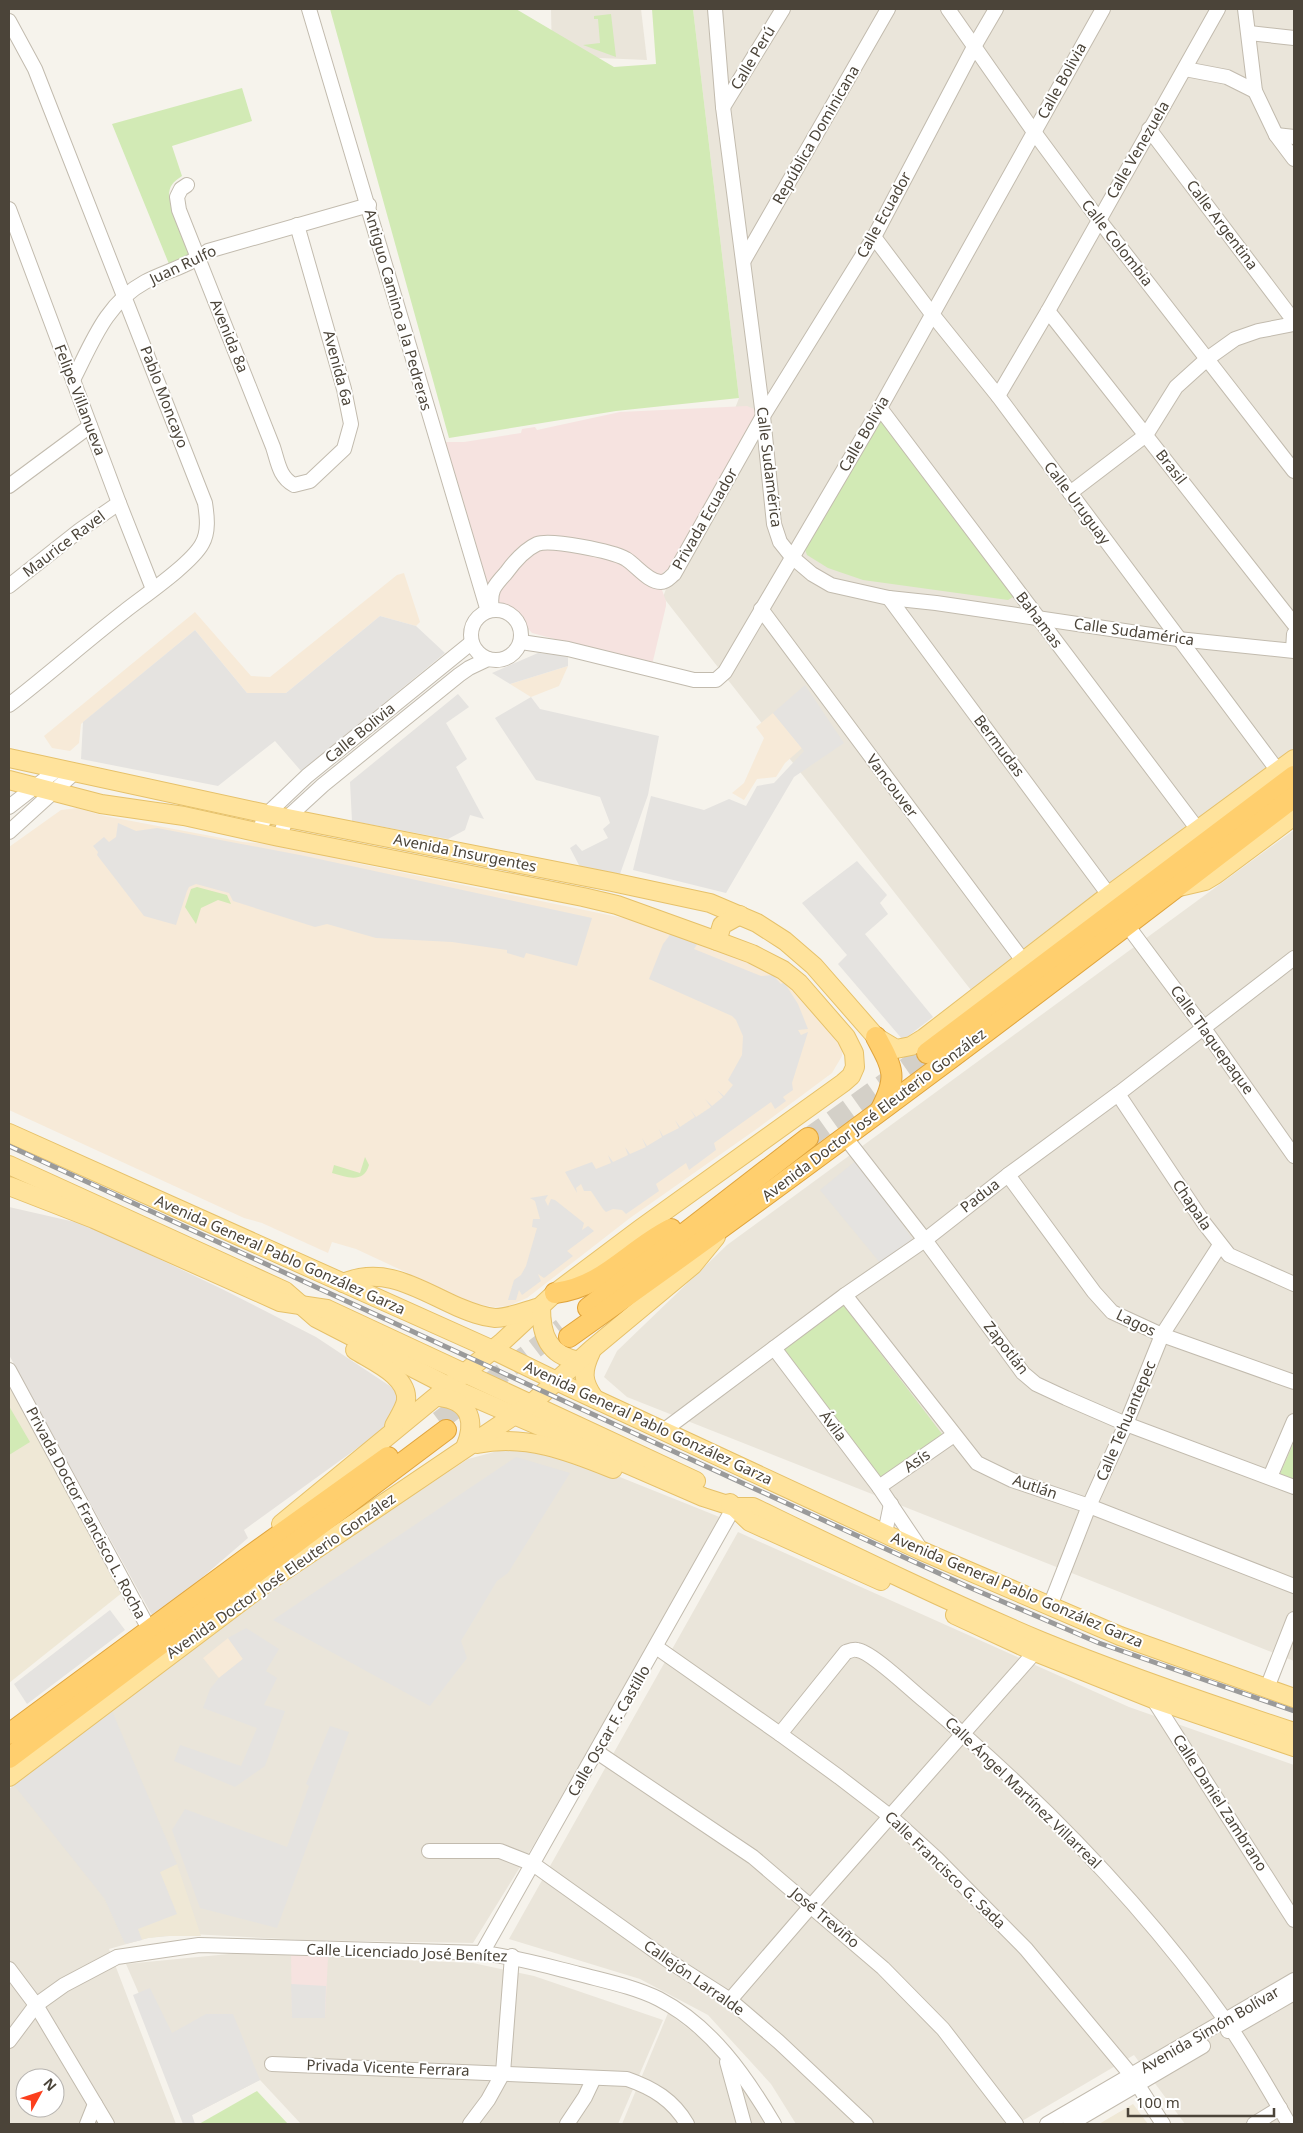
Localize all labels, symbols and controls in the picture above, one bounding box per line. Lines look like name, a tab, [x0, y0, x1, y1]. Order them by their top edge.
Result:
street label: Calle Perú	[725, 22, 779, 93]
street label: Calle Bolivia	[1032, 39, 1090, 122]
street label: República Dominicana	[767, 61, 863, 208]
street label: Calle Venezuela	[1101, 97, 1173, 202]
street label: Calle Ecuador	[851, 168, 915, 261]
street label: Calle Argentina	[1182, 175, 1263, 273]
street label: Calle Colombia	[1078, 195, 1158, 290]
street label: Antiguo Camino a la Pedreras	[361, 207, 437, 413]
street label: Juan Rulfo	[144, 240, 219, 289]
street label: Avenida 8a	[206, 296, 254, 375]
street label: Avenida 6a	[319, 328, 359, 408]
street label: Felipe Villanueva	[51, 341, 111, 458]
street label: Pablo Moncayo	[136, 343, 194, 451]
street label: Calle Bolivia	[833, 392, 893, 475]
street label: Calle Sudamérica	[753, 405, 787, 528]
street label: Brasil	[1152, 445, 1192, 488]
street label: Calle Uruguay	[1040, 457, 1116, 548]
street label: Privada Ecuador	[667, 464, 741, 573]
street label: Maurice Ravel	[18, 506, 109, 581]
street label: Bahamas	[1012, 587, 1067, 652]
street label: Calle Sudamérica	[1073, 613, 1196, 649]
street label: Calle Bolivia	[320, 698, 398, 767]
street label: Bermudas	[970, 710, 1030, 780]
street label: Vancouver	[862, 750, 923, 821]
street label: Avenida Insurgentes	[392, 828, 538, 876]
street label: Calle Tlaquepaque	[1166, 981, 1259, 1098]
street label: Avenida Doctor José Eleuterio González	[757, 1023, 990, 1205]
street label: Padua	[956, 1174, 1003, 1217]
street label: Chapala	[1169, 1175, 1217, 1234]
street label: Avenida General Pablo González Garza	[152, 1190, 409, 1319]
street label: Lagos	[1113, 1304, 1160, 1340]
street label: Zapotlán	[980, 1317, 1034, 1378]
street label: Avenida General Pablo González Garza	[521, 1356, 776, 1489]
street label: Calle Tehuantepec	[1091, 1357, 1159, 1484]
street label: Privada Doctor Francisco L. Rocha	[22, 1403, 151, 1622]
street label: Ávila	[816, 1406, 852, 1445]
street label: Asís	[899, 1444, 934, 1476]
street label: Autlán	[1010, 1469, 1060, 1503]
street label: Avenida Doctor José Eleuterio González	[162, 1488, 399, 1662]
street label: Avenida General Pablo González Garza	[888, 1527, 1146, 1651]
street label: Calle Oscar F. Castillo	[562, 1661, 654, 1800]
street label: Calle Ángel Martínez Villarreal	[941, 1712, 1106, 1872]
street label: Calle Daniel Zambrano	[1169, 1730, 1273, 1875]
street label: Calle Francisco G. Sada	[881, 1806, 1011, 1932]
street label: José Treviño	[785, 1881, 864, 1952]
street label: Callejón Larralde	[640, 1935, 749, 2019]
street label: Calle Licenciado José Benítez	[306, 1938, 508, 1966]
street label: Avenida Simón Bolívar	[1136, 1981, 1283, 2077]
street label: Privada Vicente Ferrara	[306, 2054, 470, 2080]
north arrow	[15, 2068, 65, 2118]
text: N	[39, 2074, 61, 2095]
scale bar	[1128, 2086, 1274, 2118]
text: 100 m	[1136, 2092, 1180, 2112]

